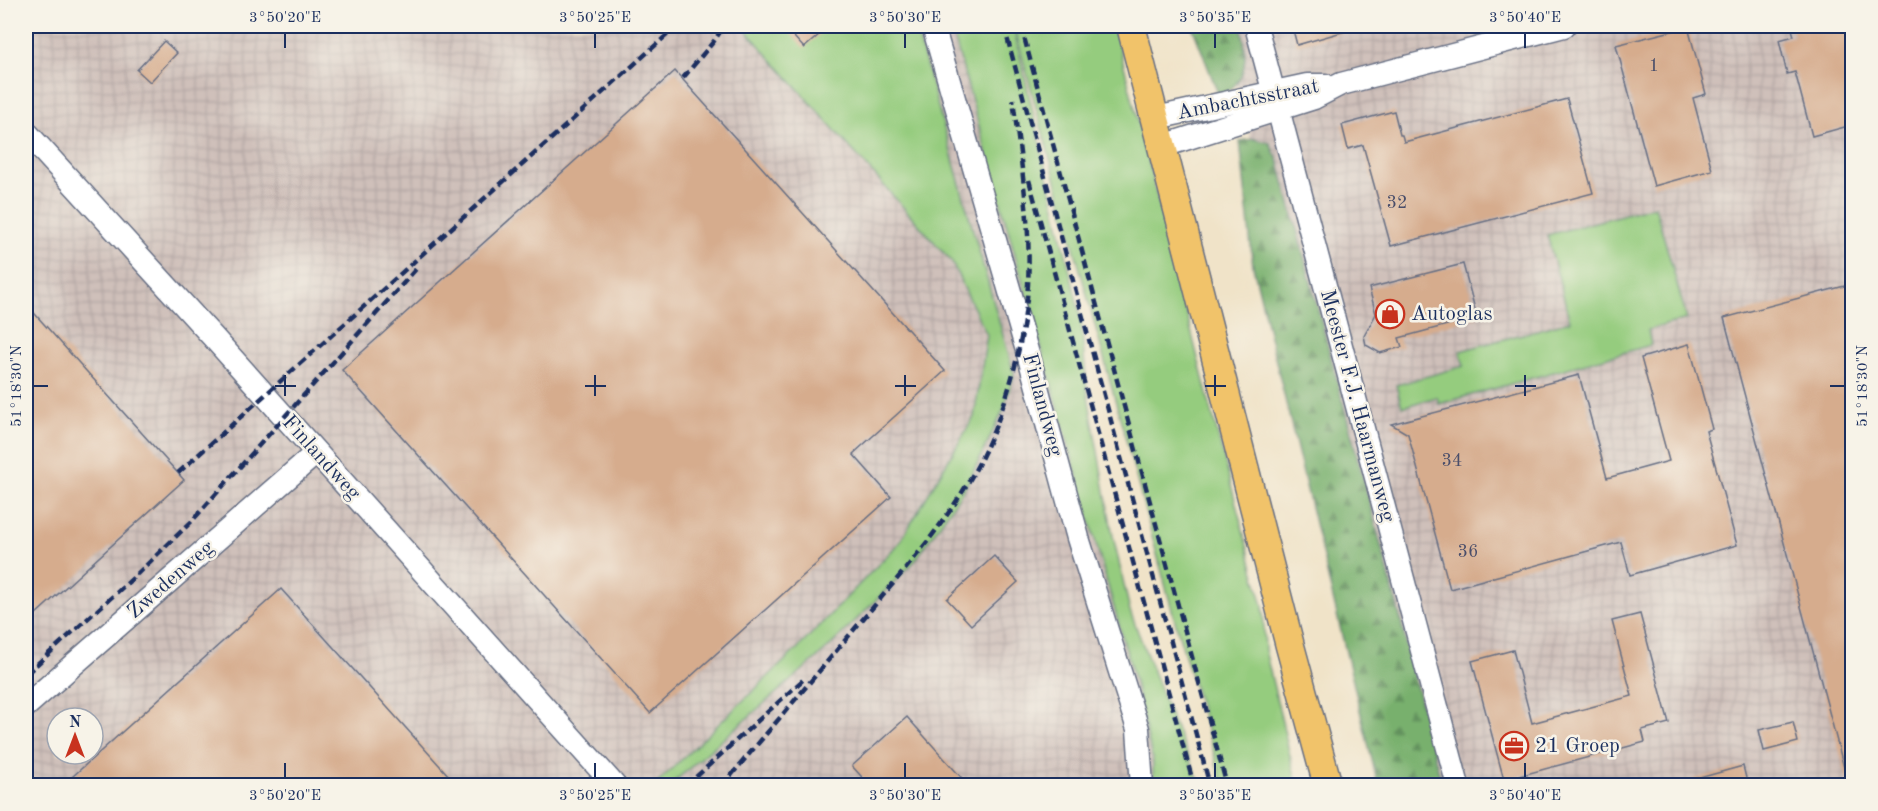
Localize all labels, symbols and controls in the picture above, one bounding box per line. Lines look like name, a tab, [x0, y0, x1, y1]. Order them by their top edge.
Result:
text: 3°50'20"E	[249, 11, 321, 26]
text: 3°50'25"E	[559, 11, 631, 26]
text: 3°50'30"E	[869, 11, 941, 26]
text: 3°50'35"E	[1179, 11, 1251, 26]
text: 3°50'40"E	[1489, 11, 1561, 26]
house number: 1	[1649, 57, 1659, 75]
street label: Ambachtsstraat	[1175, 76, 1321, 124]
house number: 32	[1387, 194, 1407, 212]
street label: Meester F.J. Haarmanweg	[1316, 287, 1398, 525]
shop icon: Autoglas	[1374, 298, 1406, 330]
place label: Autoglas	[1411, 304, 1493, 325]
text: 51°18'30"N	[10, 345, 25, 427]
text: 51°18'30"N	[1856, 345, 1871, 427]
street label: Finlandweg	[1018, 351, 1066, 459]
street label: Finlandweg	[278, 412, 365, 505]
house number: 34	[1442, 452, 1462, 470]
street label: Zwedenweg	[124, 537, 219, 623]
house number: 36	[1458, 543, 1478, 561]
north arrow	[45, 706, 105, 766]
text: N	[69, 715, 82, 731]
office icon: 21 Groep	[1498, 730, 1530, 762]
place label: 21 Groep	[1535, 736, 1620, 757]
text: 3°50'20"E	[249, 789, 321, 804]
text: 3°50'25"E	[559, 789, 631, 804]
text: 3°50'30"E	[869, 789, 941, 804]
text: 3°50'35"E	[1179, 789, 1251, 804]
text: 3°50'40"E	[1489, 789, 1561, 804]

